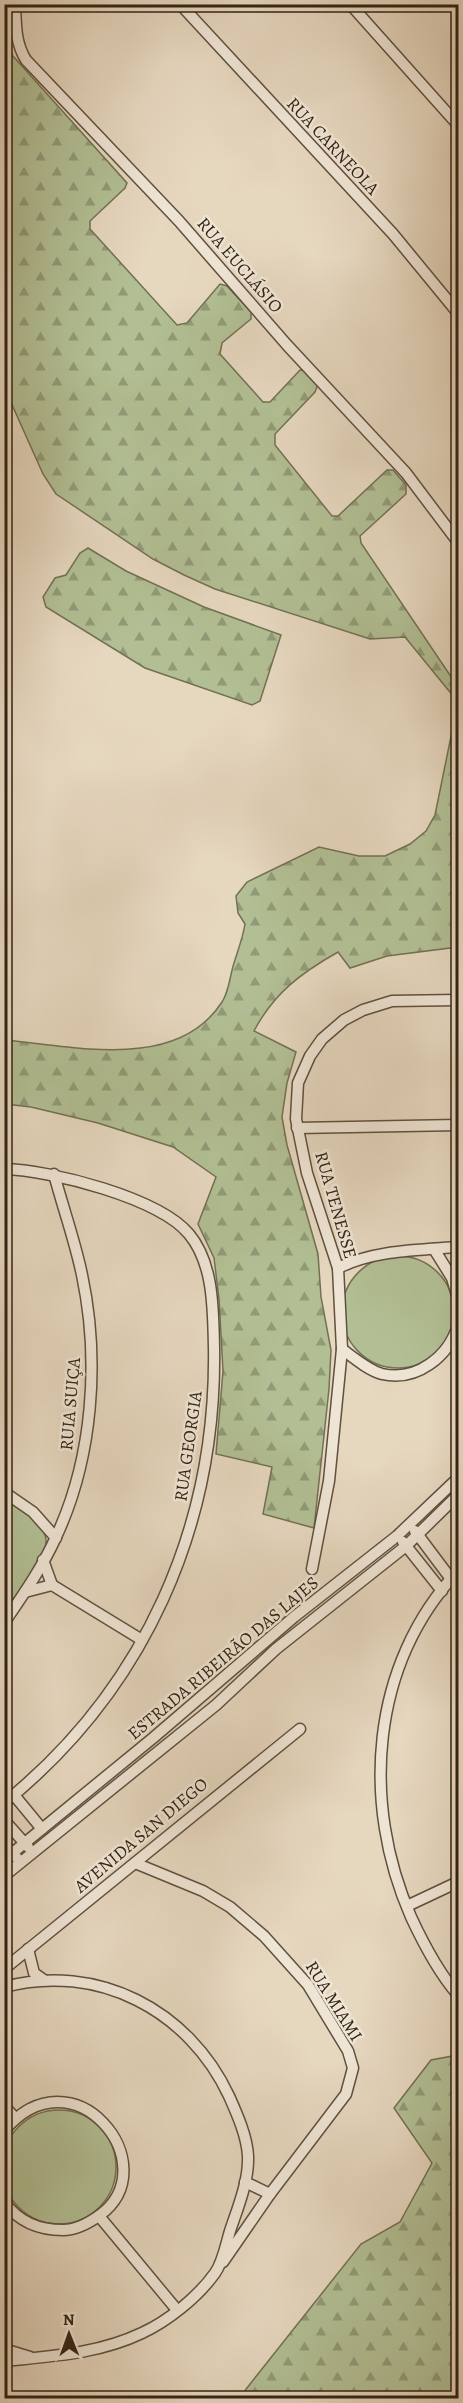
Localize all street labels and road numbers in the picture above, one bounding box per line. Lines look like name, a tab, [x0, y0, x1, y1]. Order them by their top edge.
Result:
street label: RUA CARNEOLA	[281, 92, 385, 200]
street label: RUA EUCLÁSIO	[192, 212, 288, 318]
street label: RUA TENESSE	[309, 1149, 363, 1261]
street label: RUIA SUIÇA	[54, 1356, 86, 1452]
street label: RUA GEORGIA	[168, 1389, 208, 1503]
street label: ESTRADA RIBEIRÃO DAS LAJES	[122, 1571, 324, 1745]
street label: AVENIDA SAN DIEGO	[68, 1772, 213, 1899]
street label: RUA MIAMI	[300, 1956, 368, 2046]

